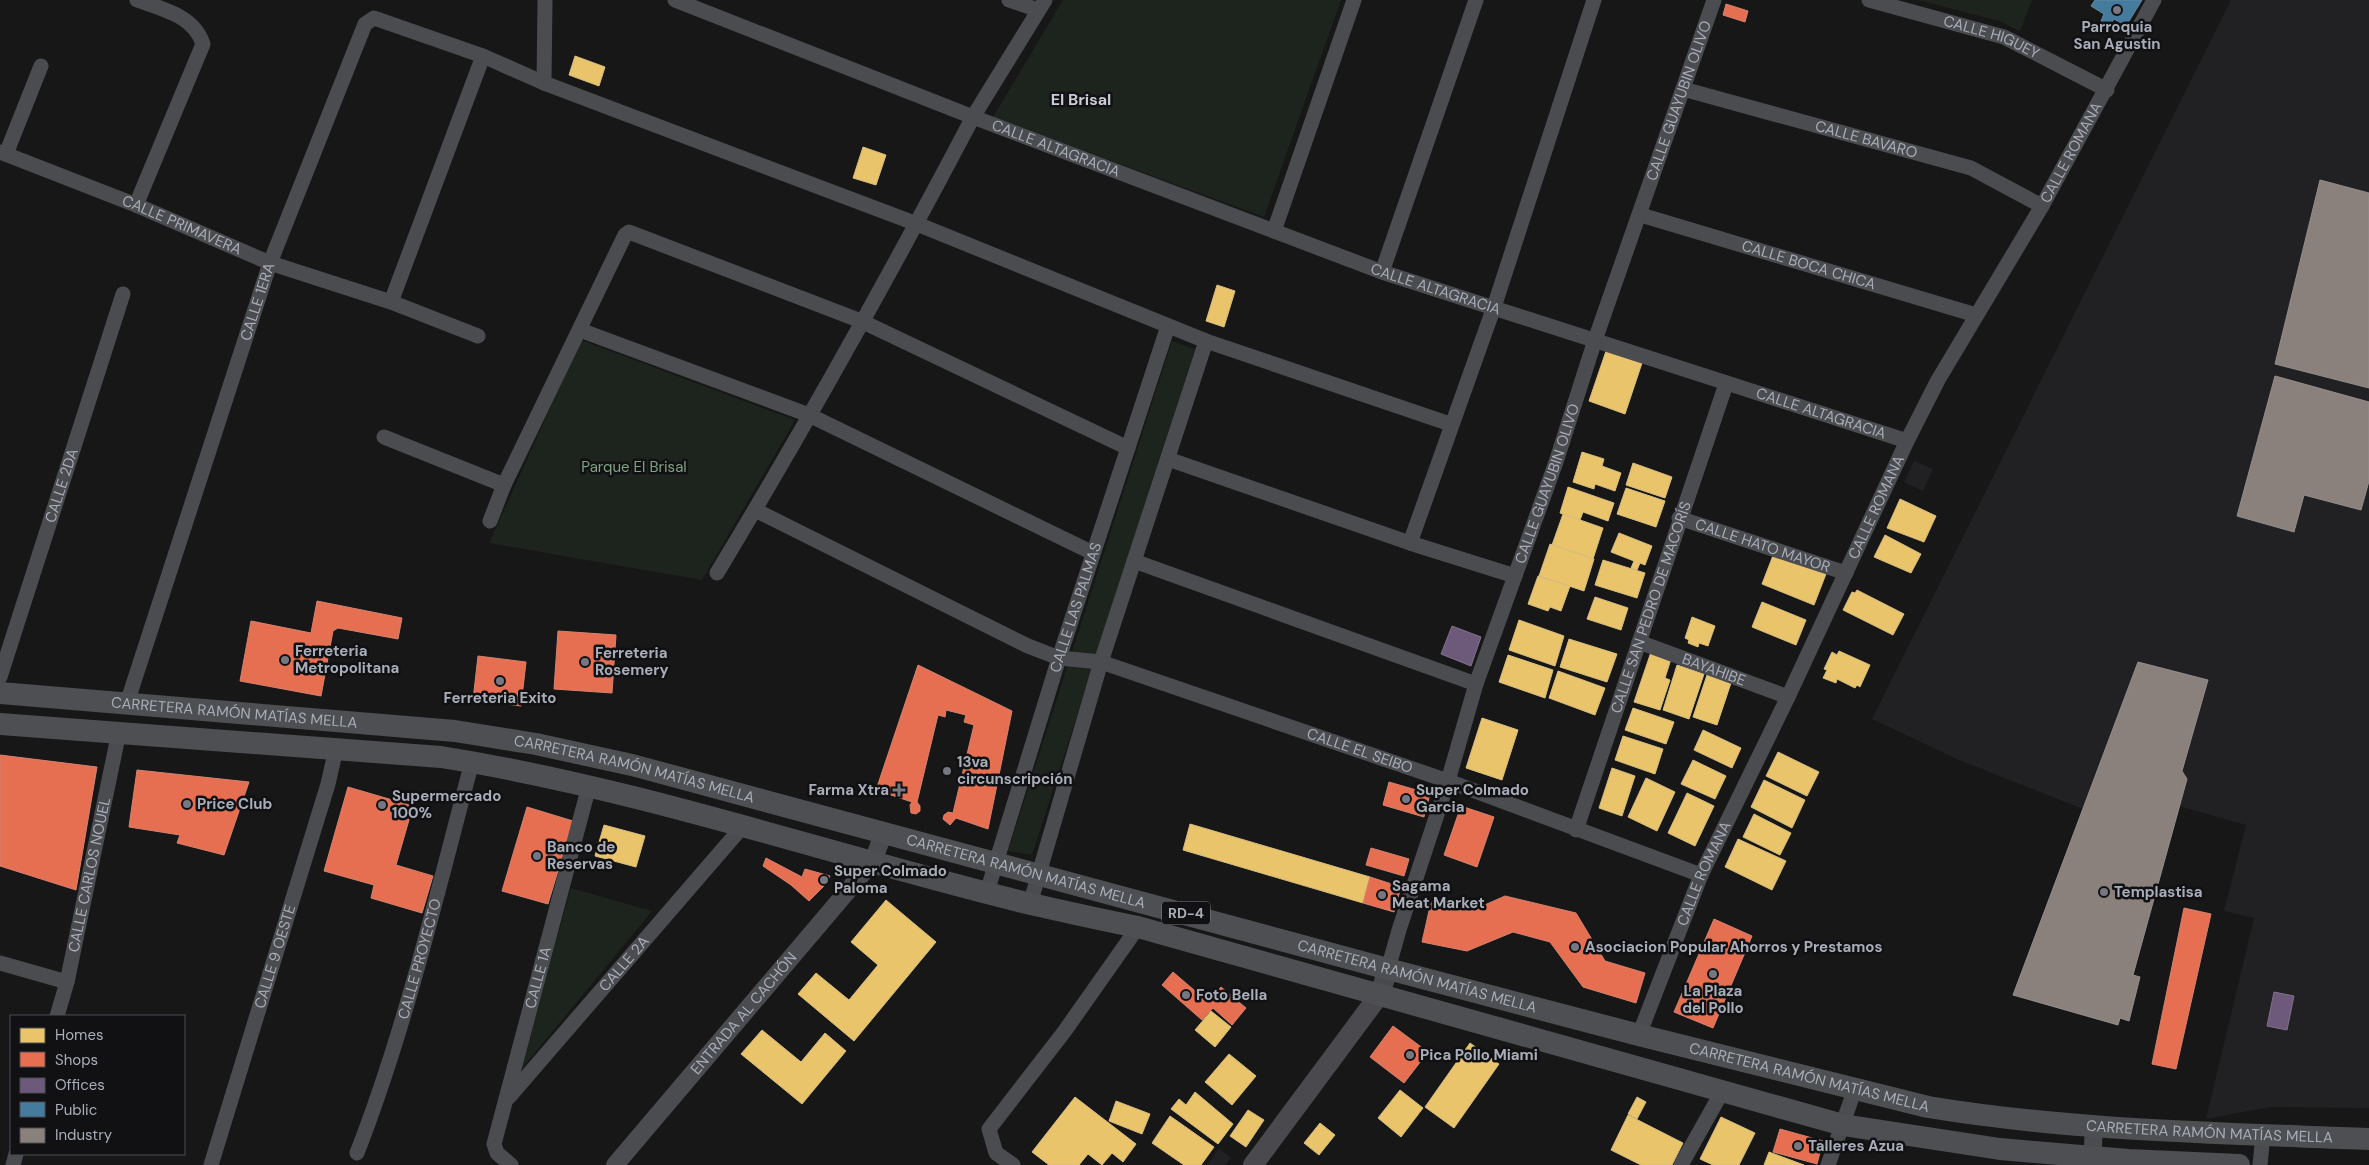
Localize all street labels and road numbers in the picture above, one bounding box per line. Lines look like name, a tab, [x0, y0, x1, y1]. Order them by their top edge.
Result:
street label: CALLE HIGUEY	[1941, 11, 2043, 64]
street label: CALLE GUAYUBIN OLIVO	[1642, 18, 1716, 183]
street label: CALLE ROMANA	[2035, 98, 2107, 207]
street label: CALLE ALTAGRACIA	[989, 115, 1123, 182]
street label: CALLE BAVARO	[1813, 116, 1920, 163]
street label: CALLE PRIMAVERA	[119, 191, 245, 260]
street label: CALLE BOCA CHICA	[1739, 236, 1878, 295]
street label: CALLE ALTAGRACIA	[1368, 259, 1503, 320]
street label: CALLE 1ERA	[235, 260, 279, 343]
street label: CALLE ALTAGRACIA	[1753, 383, 1889, 444]
street label: CALLE GUAYUBIN OLIVO	[1510, 401, 1584, 566]
street label: CALLE 2DA	[40, 446, 83, 525]
street label: CALLE ROMANA	[1843, 452, 1909, 562]
street label: CALLE SAN PEDRO DE MACORÍS	[1606, 498, 1696, 716]
street label: CALLE HATO MAYOR	[1692, 514, 1833, 577]
street label: CALLE LAS PALMAS	[1045, 540, 1106, 675]
street label: BAYAHIBE	[1679, 649, 1749, 691]
street label: CARRETERA RAMÓN MATÍAS MELLA	[110, 692, 358, 733]
street label: CALLE EL SEIBO	[1304, 723, 1415, 778]
street label: CARRETERA RAMÓN MATÍAS MELLA	[513, 731, 757, 808]
street label: CALLE CARLOS NOUEL	[63, 795, 115, 954]
street label: CALLE ROMANA	[1672, 818, 1736, 929]
street label: CARRETERA RAMÓN MATÍAS MELLA	[904, 829, 1148, 913]
street label: CALLE PROYECTO	[393, 896, 446, 1022]
road number: RD-4	[1162, 901, 1210, 924]
street label: CALLE 9 OESTE	[250, 902, 300, 1011]
street label: CALLE 2A	[594, 932, 654, 996]
street label: CARRETERA RAMÓN MATÍAS MELLA	[1295, 935, 1539, 1018]
street label: CALLE 1A	[520, 944, 556, 1011]
street label: ENTRADA AL CACHÓN	[686, 948, 801, 1079]
street label: CARRETERA RAMÓN MATÍAS MELLA	[1687, 1038, 1932, 1117]
street label: CARRETERA RAMÓN MATÍAS MELLA	[2085, 1116, 2333, 1148]

